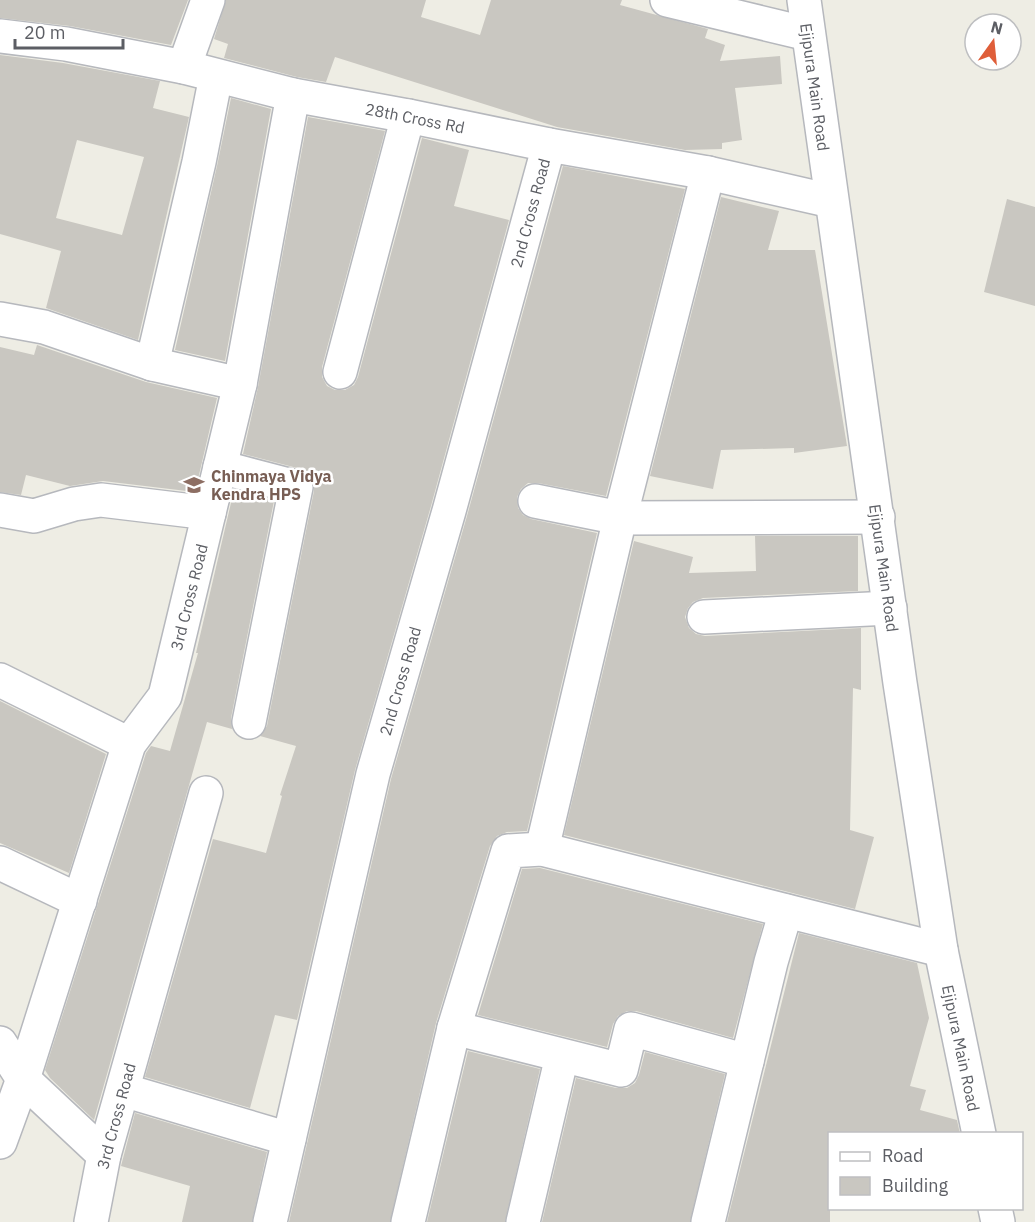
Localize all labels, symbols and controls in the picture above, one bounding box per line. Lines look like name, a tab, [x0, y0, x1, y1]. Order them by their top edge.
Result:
scale bar	[15, 12, 123, 50]
north arrow	[963, 12, 1023, 72]
text: N	[989, 16, 1005, 39]
text: 20 m	[24, 21, 66, 44]
street label: Ejipura Main Road	[796, 22, 834, 152]
street label: 28th Cross Rd	[364, 99, 466, 137]
street label: 2nd Cross Road	[506, 156, 554, 270]
place label: Chinmaya Vidya Kendra HPS	[211, 466, 332, 504]
school or university icon: Chinmaya Vidya Kendra HPS	[182, 473, 206, 497]
street label: Ejipura Main Road	[865, 503, 903, 633]
street label: 3rd Cross Road	[166, 542, 212, 652]
street label: 2nd Cross Road	[375, 624, 425, 738]
street label: Ejipura Main Road	[938, 983, 984, 1113]
street label: 3rd Cross Road	[92, 1061, 140, 1171]
legend	[828, 1132, 1023, 1210]
text: Road	[882, 1144, 923, 1167]
text: Building	[882, 1174, 949, 1197]

